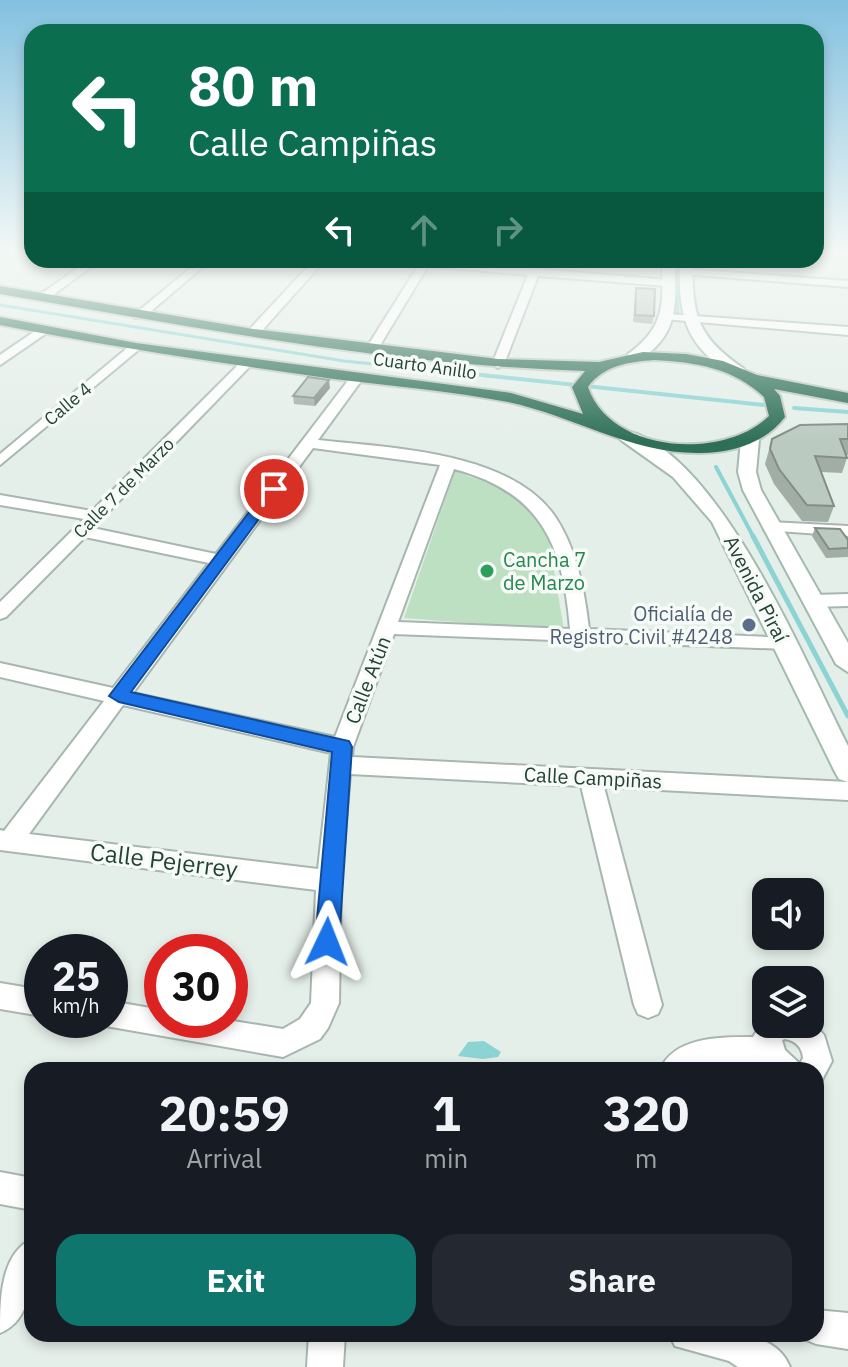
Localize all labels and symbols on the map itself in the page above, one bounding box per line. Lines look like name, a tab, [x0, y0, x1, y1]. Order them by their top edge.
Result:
street label: Cuarto Anillo	[372, 347, 478, 384]
street label: Calle 4	[39, 377, 96, 430]
street label: Calle 7 de Marzo	[68, 432, 179, 543]
pin	[240, 455, 308, 523]
street label: Avenida Piraí	[718, 531, 795, 647]
place label: Cancha 7 de Marzo	[503, 546, 586, 596]
marker: Cancha 7 de Marzo	[478, 562, 496, 580]
place label: Oficialía de Registro Civil #4248	[550, 600, 733, 650]
marker: Oficialía de Registro Civil #4248	[740, 616, 758, 634]
street label: Calle Atún	[338, 632, 397, 728]
street label: Calle Campiñas	[523, 760, 663, 795]
street label: Calle Pejerrey	[88, 835, 240, 885]
position arrow	[285, 900, 369, 984]
speed limit sign: 30	[144, 934, 248, 1038]

